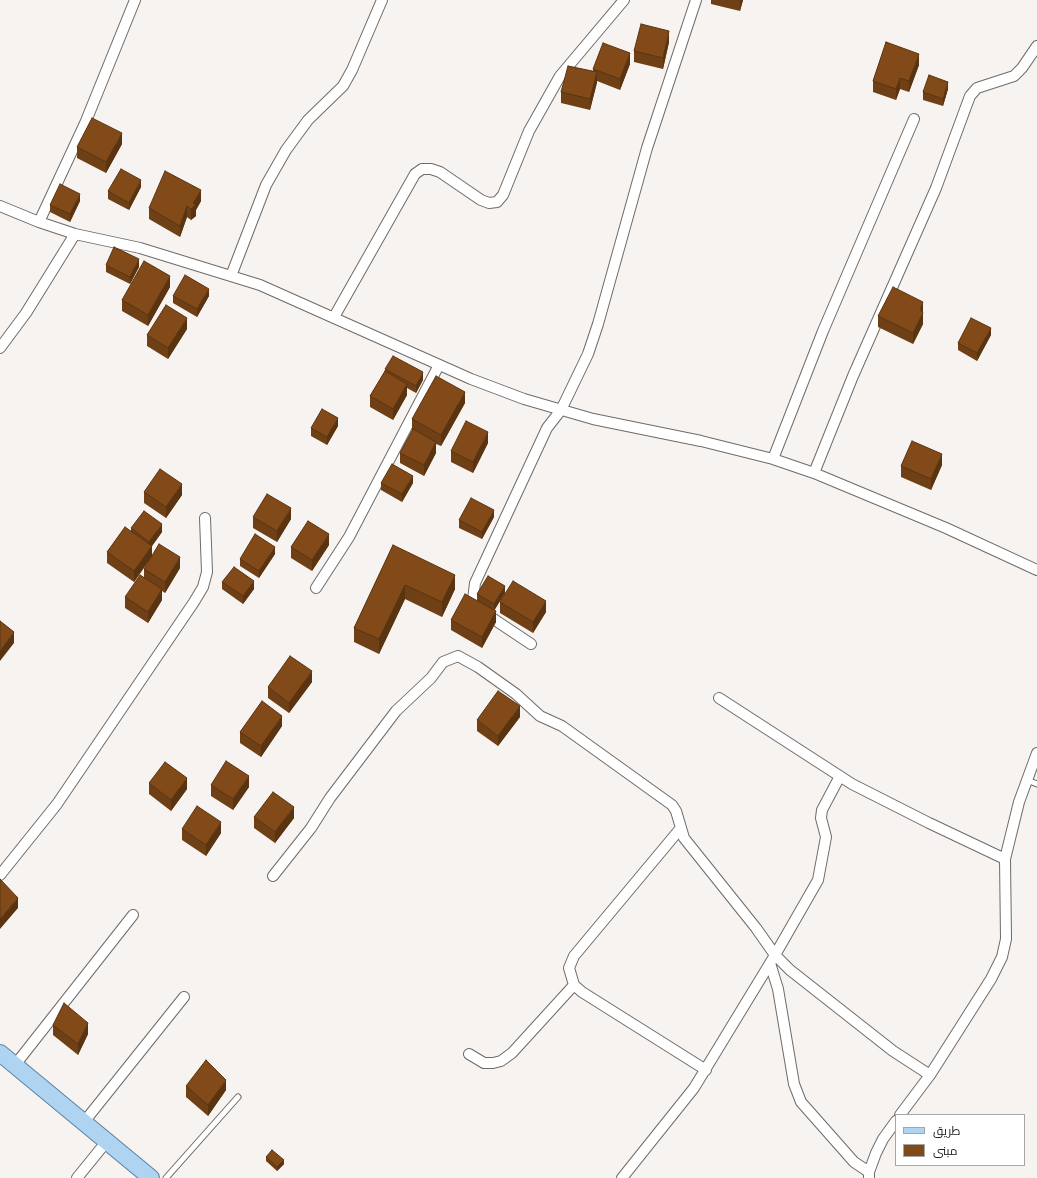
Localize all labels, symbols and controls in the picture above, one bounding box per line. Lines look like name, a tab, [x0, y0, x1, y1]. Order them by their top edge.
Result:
legend	[895, 1114, 1025, 1166]
text: طريق	[933, 1123, 960, 1138]
text: مبنى	[933, 1143, 958, 1158]

